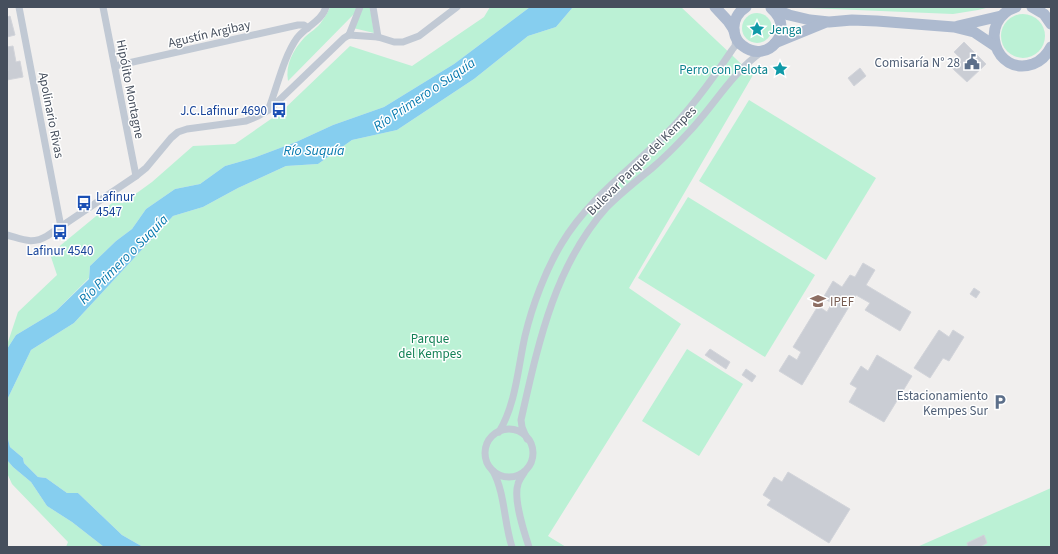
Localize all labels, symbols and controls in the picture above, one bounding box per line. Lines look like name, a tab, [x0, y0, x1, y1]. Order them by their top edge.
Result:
street label: Agustín Argibay	[166, 16, 252, 52]
place icon: Jenga	[748, 20, 766, 38]
place label: Jenga	[769, 21, 802, 39]
street label: Hipólito Montagne	[112, 38, 148, 140]
water label: Río Primero o Suquía	[369, 53, 480, 137]
public building icon: Comisaría N° 28	[963, 53, 981, 71]
place label: Comisaría N° 28	[874, 54, 960, 72]
place icon: Perro con Pelota	[771, 60, 789, 78]
place label: Perro con Pelota	[679, 61, 768, 79]
street label: Apolinario Rivas	[34, 71, 68, 160]
bus stop icon: J.C.Lafinur 4690	[270, 101, 288, 119]
street label: Bulevar Parque del Kempes	[583, 101, 701, 220]
place label: J.C.Lafinur 4690	[180, 102, 267, 120]
water label: Río Suquía	[283, 141, 345, 161]
place label: Lafinur 4547	[96, 188, 135, 221]
bus stop icon: Lafinur 4547	[75, 194, 93, 212]
water label: Río Primero o Suquía	[74, 210, 173, 309]
bus stop icon: Lafinur 4540	[51, 223, 69, 241]
place label: Lafinur 4540	[26, 242, 94, 260]
school or university icon: IPEF	[809, 292, 827, 310]
place label: IPEF	[830, 293, 855, 311]
park label: Parque del Kempes	[398, 330, 462, 363]
place label: Estacionamiento Kempes Sur	[897, 387, 988, 420]
parking icon: Estacionamiento Kempes Sur	[991, 393, 1009, 411]

